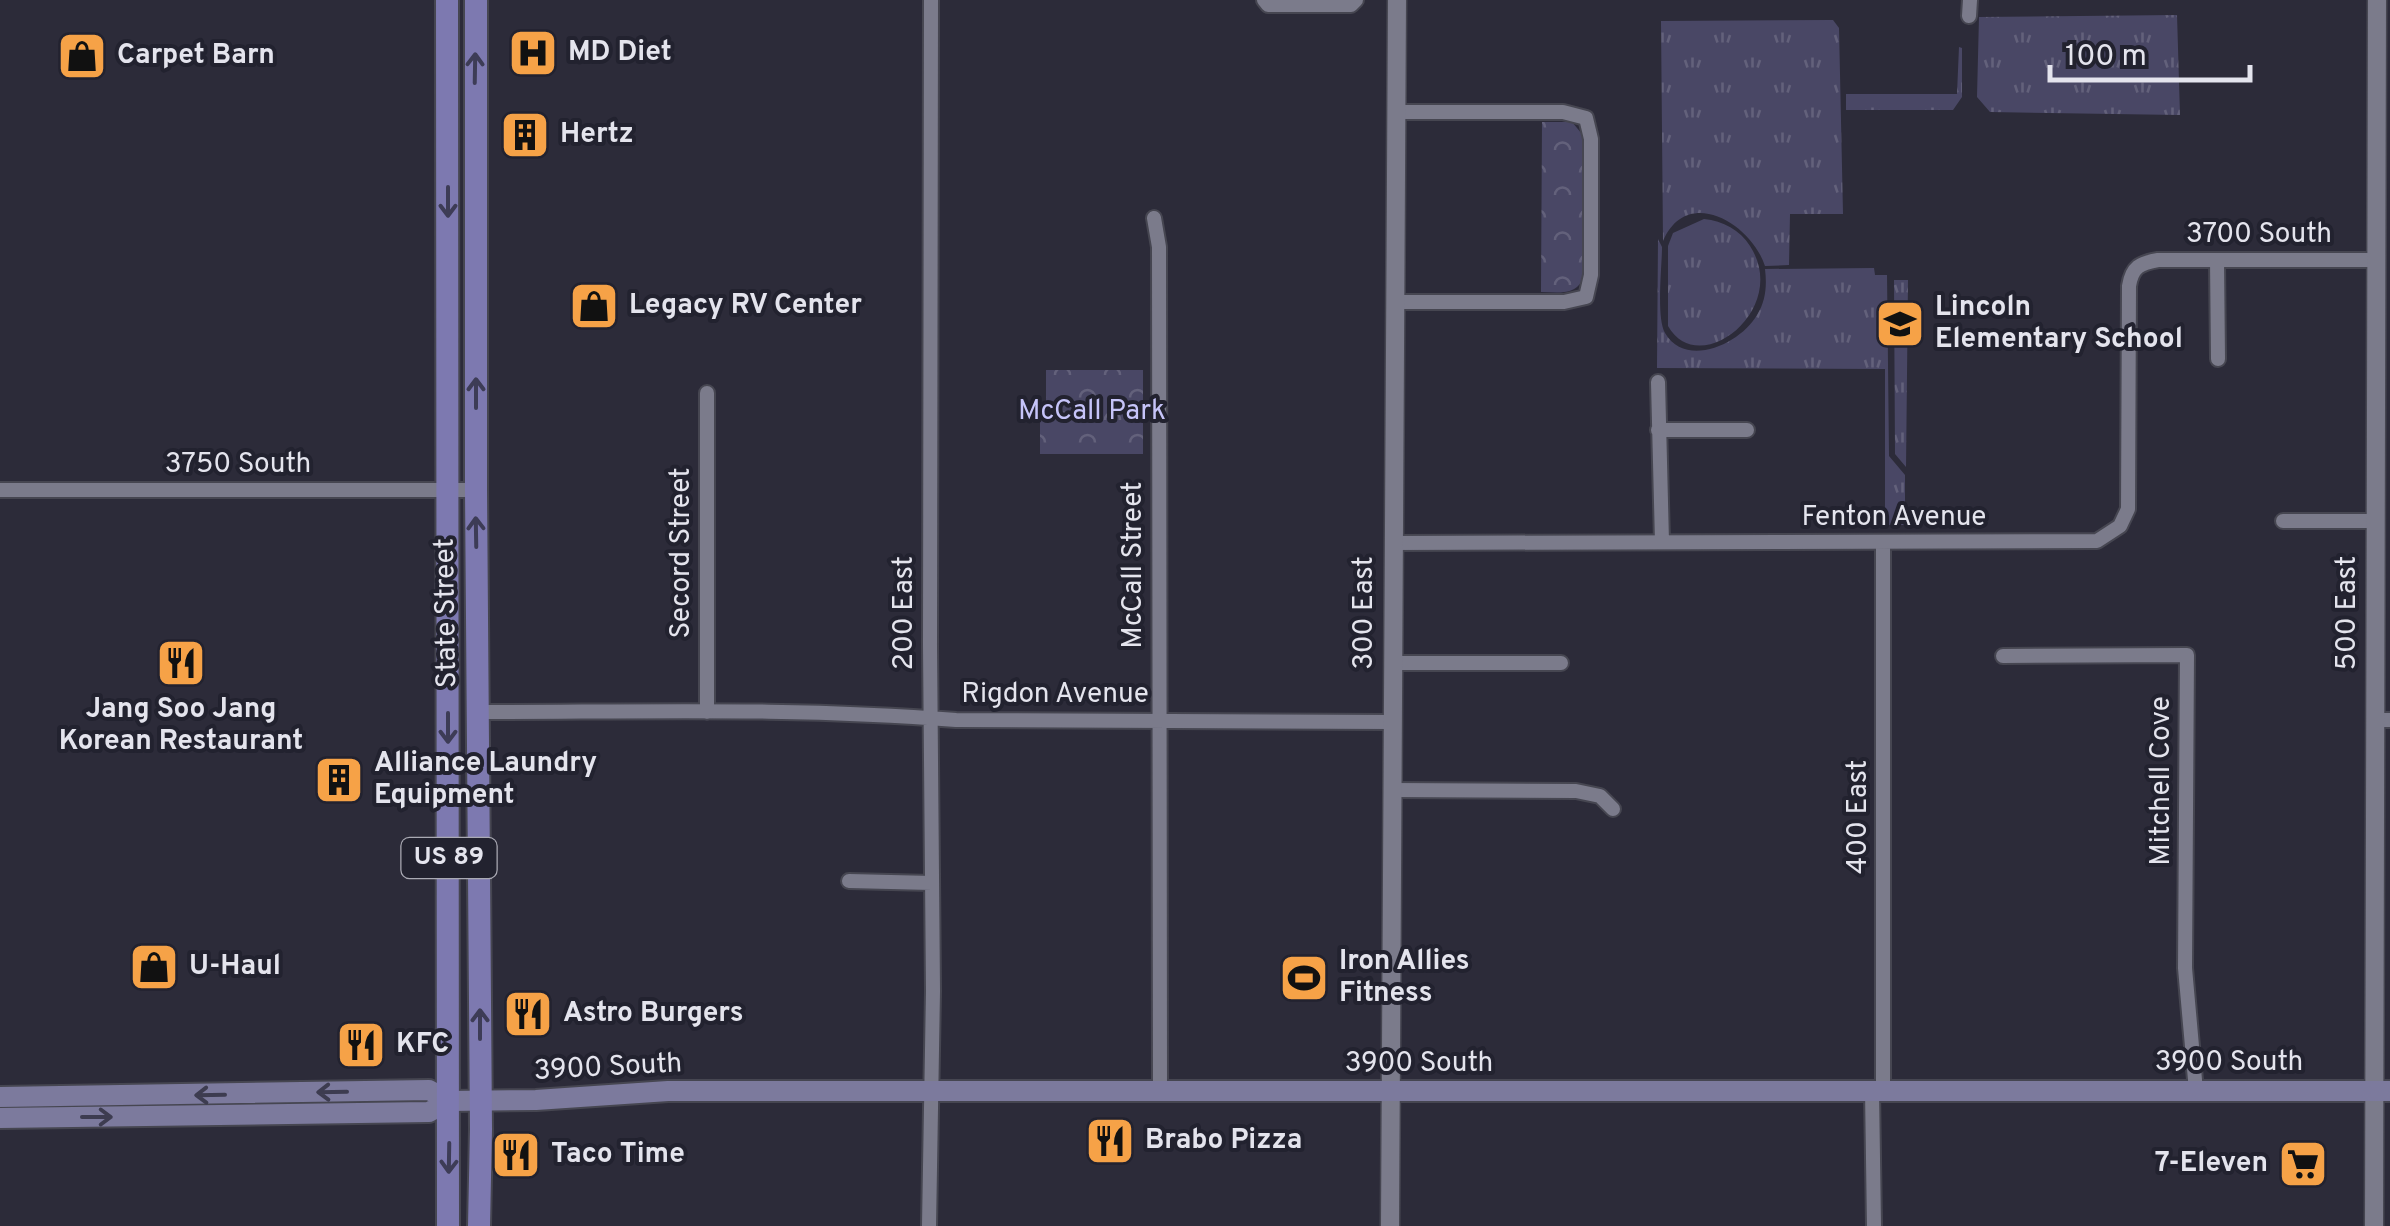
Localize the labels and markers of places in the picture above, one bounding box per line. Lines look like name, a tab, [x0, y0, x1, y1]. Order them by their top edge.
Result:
hospital icon: MD Diet	[507, 27, 559, 79]
shop icon: Carpet Barn	[56, 30, 108, 82]
place label: MD Diet	[568, 35, 672, 71]
place label: Carpet Barn	[117, 38, 275, 74]
building icon: Hertz	[499, 109, 551, 161]
place label: Hertz	[560, 117, 634, 153]
shop icon: Legacy RV Center	[568, 280, 620, 332]
place label: Legacy RV Center	[629, 288, 862, 324]
place label: Lincoln Elementary School	[1935, 290, 2183, 358]
school or university icon: Lincoln Elementary School	[1874, 298, 1926, 350]
restaurant icon: Jang Soo Jang Korean Restaurant	[155, 637, 207, 689]
place label: Jang Soo Jang Korean Restaurant	[59, 692, 303, 760]
place label: Alliance Laundry Equipment	[374, 746, 597, 814]
building icon: Alliance Laundry Equipment	[313, 754, 365, 806]
shop icon: U-Haul	[128, 941, 180, 993]
place label: Iron Allies Fitness	[1339, 944, 1470, 1012]
place label: U-Haul	[189, 949, 281, 985]
sports icon: Iron Allies Fitness	[1278, 952, 1330, 1004]
restaurant icon: Astro Burgers	[502, 988, 554, 1040]
place label: Astro Burgers	[563, 996, 744, 1032]
restaurant icon: KFC	[335, 1019, 387, 1071]
place label: KFC	[396, 1027, 449, 1063]
restaurant icon: Brabo Pizza	[1084, 1115, 1136, 1167]
place label: Brabo Pizza	[1145, 1123, 1302, 1159]
restaurant icon: Taco Time	[490, 1129, 542, 1181]
place label: Taco Time	[551, 1137, 685, 1173]
supermarket icon: 7-Eleven	[2277, 1138, 2329, 1190]
place label: 7-Eleven	[2155, 1146, 2268, 1182]

